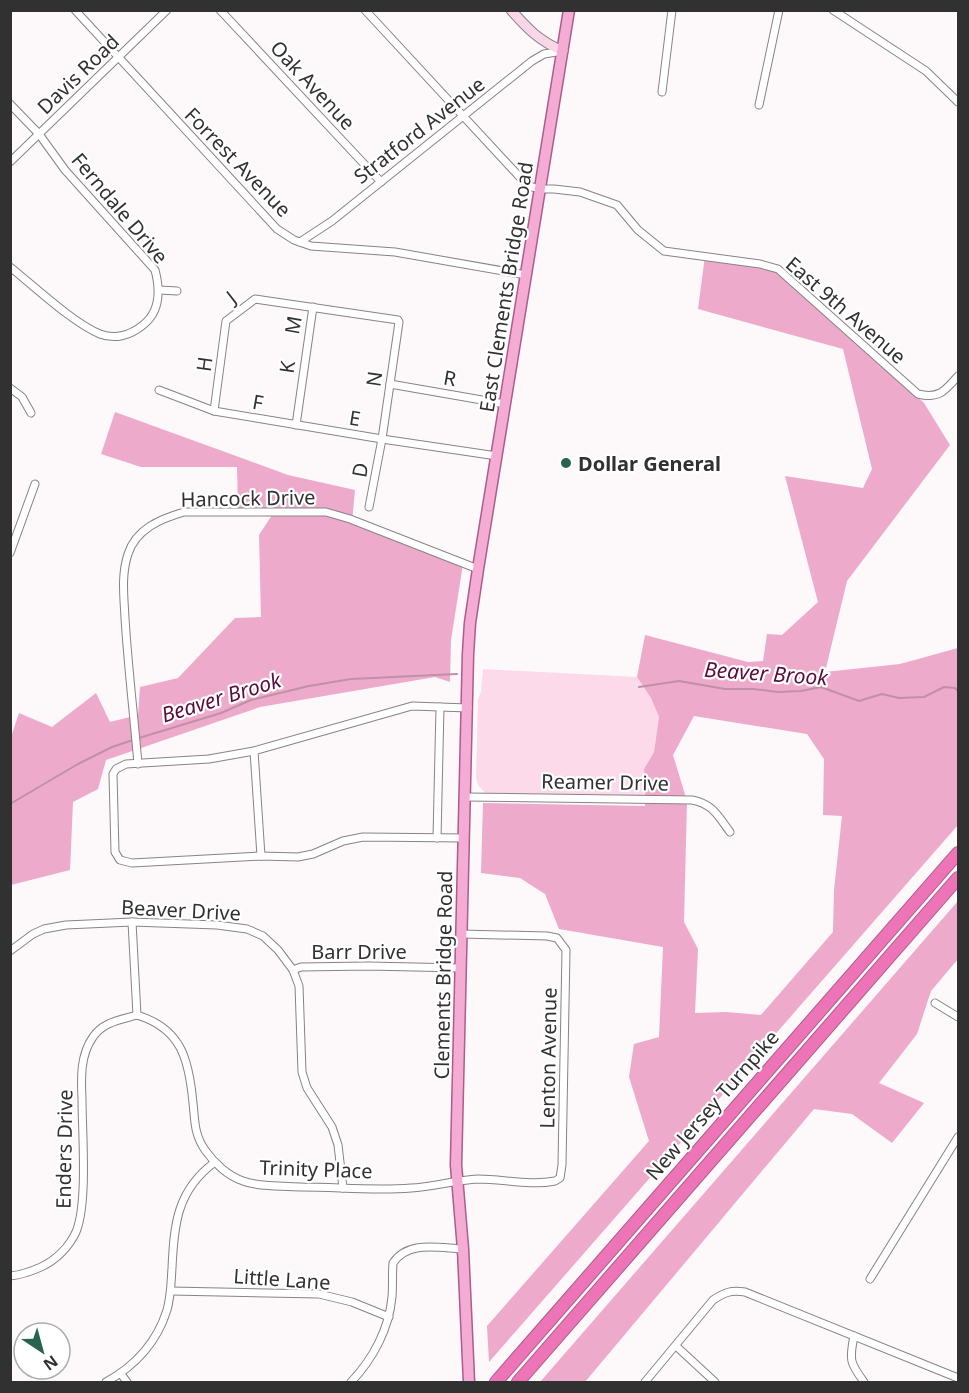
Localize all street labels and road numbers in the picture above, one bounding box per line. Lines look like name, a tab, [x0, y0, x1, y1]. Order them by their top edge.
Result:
street label: Davis Road	[31, 28, 125, 120]
street label: Oak Avenue	[265, 34, 361, 136]
street label: Stratford Avenue	[348, 70, 490, 190]
street label: Forrest Avenue	[179, 102, 297, 222]
street label: Ferndale Drive	[66, 147, 174, 269]
street label: East Clements Bridge Road	[473, 160, 539, 414]
street label: East 9th Avenue	[780, 250, 912, 370]
street label: J	[219, 285, 241, 311]
street label: M	[278, 314, 308, 336]
street label: H	[190, 355, 218, 373]
street label: K	[273, 358, 301, 375]
street label: R	[442, 364, 459, 392]
street label: N	[360, 370, 388, 388]
street label: F	[251, 388, 265, 416]
street label: E	[347, 404, 363, 432]
street label: D	[345, 460, 375, 480]
street label: Hancock Drive	[180, 483, 316, 513]
street label: Reamer Drive	[541, 767, 669, 797]
street label: Clements Bridge Road	[428, 870, 458, 1080]
street label: Beaver Drive	[120, 893, 242, 927]
street label: Barr Drive	[311, 938, 407, 965]
street label: Lenton Avenue	[533, 987, 563, 1129]
street label: New Jersey Turnpike	[639, 1024, 785, 1186]
street label: Enders Drive	[49, 1089, 79, 1209]
street label: Trinity Place	[259, 1154, 373, 1184]
street label: Little Lane	[233, 1262, 331, 1296]

